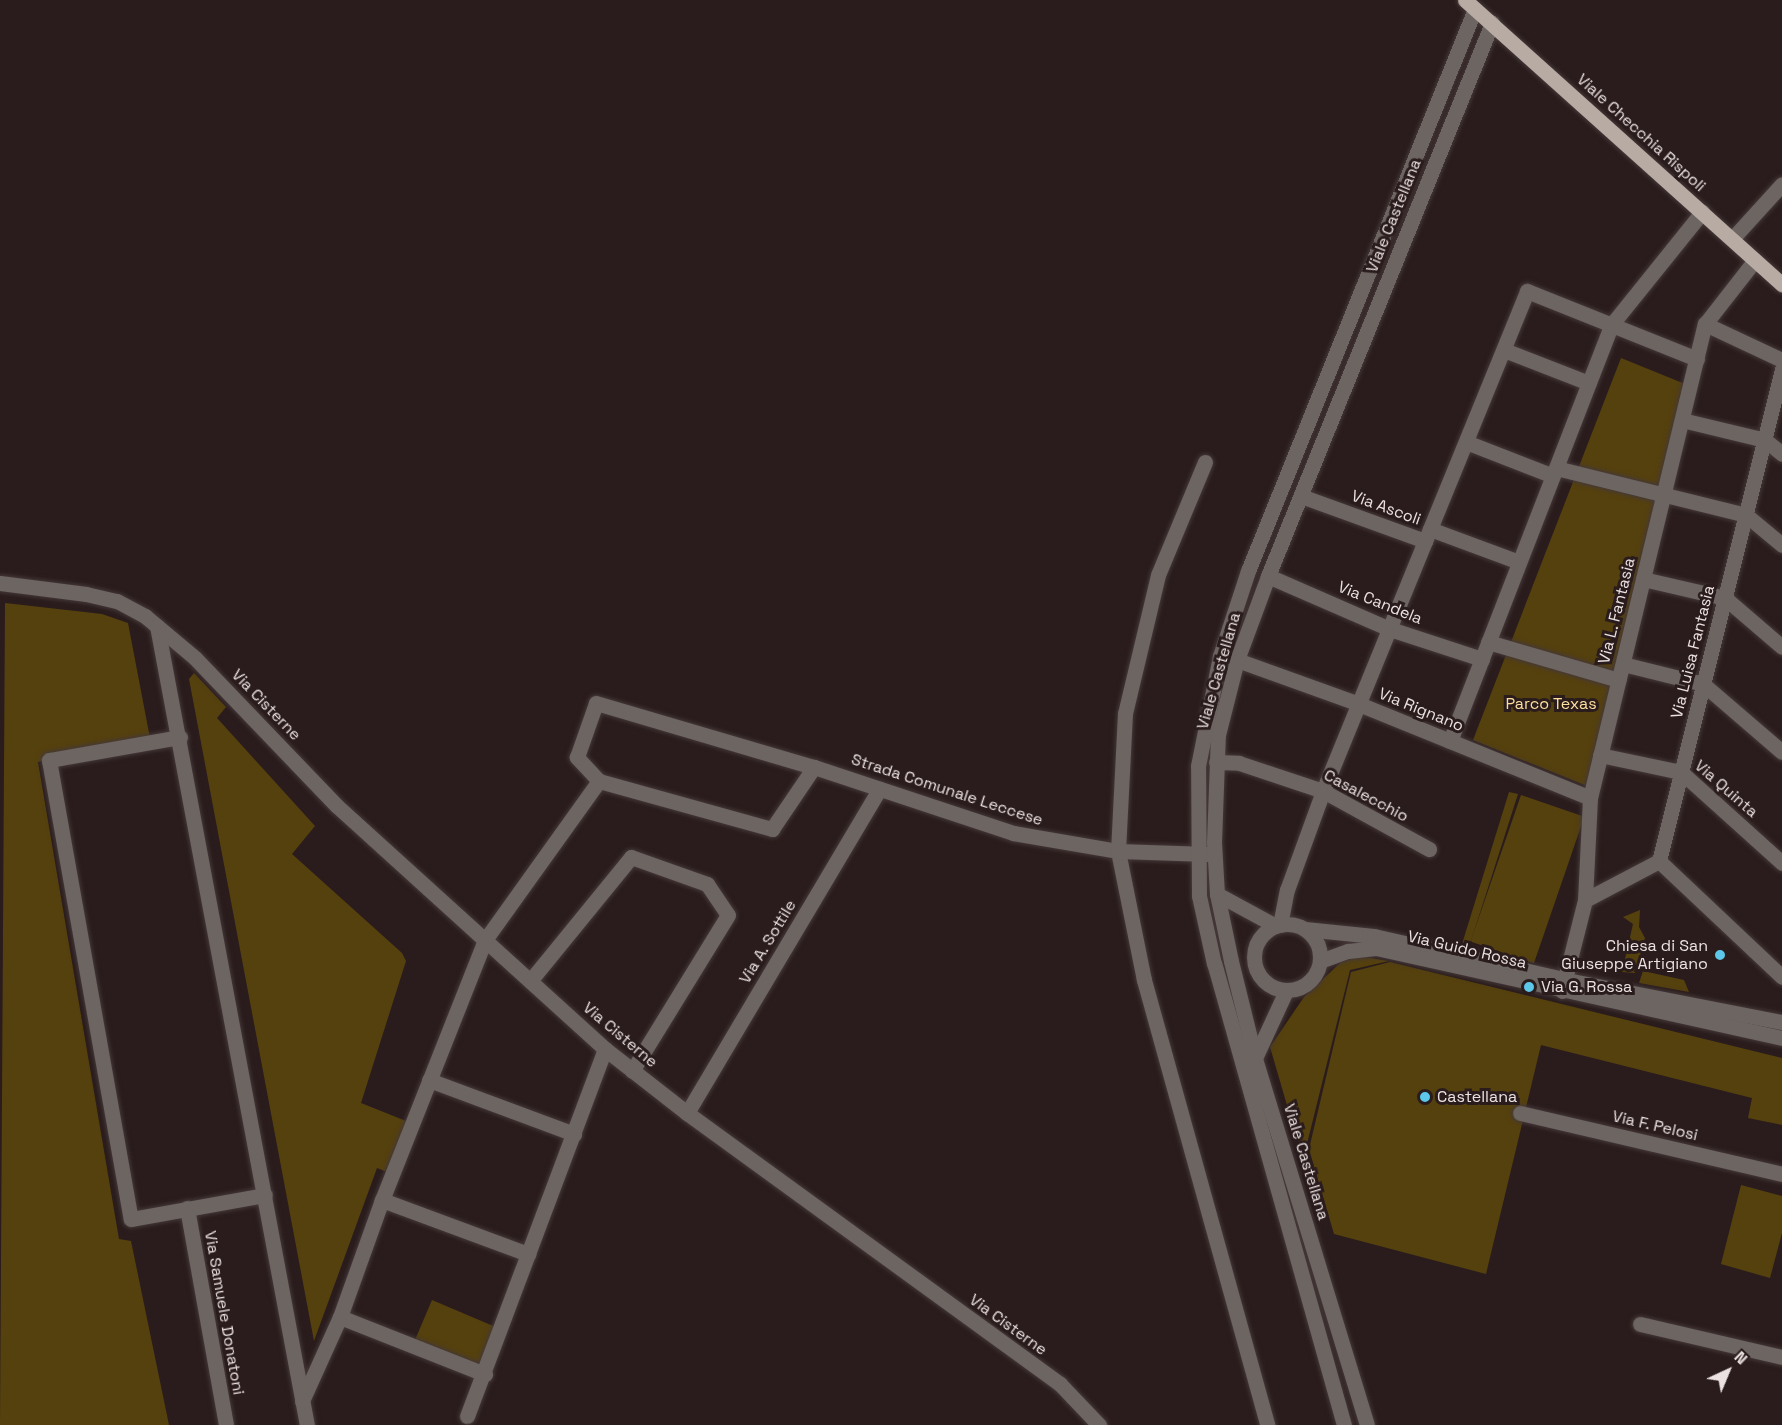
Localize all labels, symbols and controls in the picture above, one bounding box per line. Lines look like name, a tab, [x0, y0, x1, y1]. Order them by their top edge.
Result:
street label: Viale Checchia Rispoli	[1573, 70, 1709, 196]
street label: Viale Castellana	[1362, 156, 1426, 276]
street label: Via Ascoli	[1348, 487, 1424, 529]
street label: Via L. Fantasia	[1594, 556, 1640, 666]
street label: Via Candela	[1335, 577, 1425, 629]
street label: Via Luisa Fantasia	[1667, 583, 1719, 721]
street label: Viale Castellana	[1193, 610, 1245, 732]
street label: Via Cisterne	[227, 665, 305, 745]
street label: Via Rignano	[1376, 684, 1466, 736]
park label: Parco Texas	[1505, 694, 1597, 714]
street label: Strada Comunale Leccese	[849, 750, 1045, 830]
street label: Via Quinta	[1690, 756, 1762, 822]
street label: Casalecchio	[1320, 766, 1412, 826]
street label: Via A. Sottile	[735, 896, 801, 988]
street label: Via Guido Rossa	[1406, 927, 1528, 973]
place label: Chiesa di San Giuseppe Artigiano	[1561, 936, 1708, 974]
marker: Chiesa di San Giuseppe Artigiano	[1713, 948, 1727, 962]
place label: Via G. Rossa	[1541, 977, 1633, 997]
marker: Via G. Rossa	[1522, 980, 1536, 994]
street label: Via Cisterne	[579, 998, 661, 1072]
place label: Castellana	[1437, 1087, 1517, 1107]
marker: Castellana	[1418, 1090, 1432, 1104]
street label: Viale Castellana	[1279, 1101, 1333, 1223]
street label: Via F. Pelosi	[1610, 1107, 1700, 1145]
street label: Via Samuele Donatoni	[200, 1229, 248, 1397]
street label: Via Cisterne	[965, 1290, 1051, 1360]
north arrow	[1698, 1341, 1758, 1401]
text: N	[1730, 1346, 1752, 1369]

